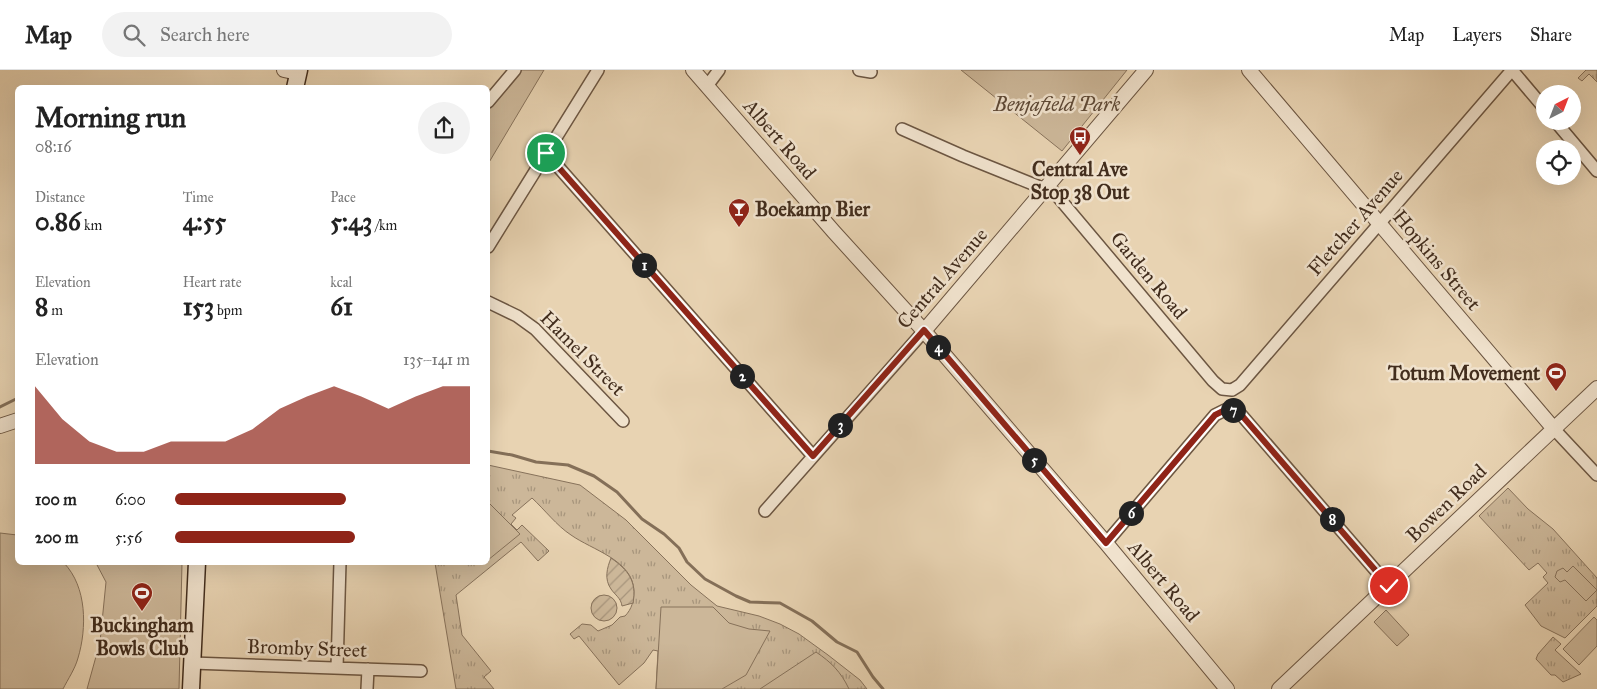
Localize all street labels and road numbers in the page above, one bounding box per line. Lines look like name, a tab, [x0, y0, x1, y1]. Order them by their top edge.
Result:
street label: Albert Road	[738, 93, 821, 184]
street label: Fletcher Avenue	[1302, 164, 1408, 280]
street label: Hopkins Street	[1388, 205, 1486, 315]
street label: Central Avenue	[892, 223, 992, 333]
street label: Garden Road	[1106, 226, 1192, 324]
street label: Hamel Street	[536, 306, 630, 400]
street label: Bowen Road	[1401, 459, 1491, 547]
street label: Albert Road	[1123, 535, 1205, 626]
street label: Bromby Street	[247, 634, 367, 662]

